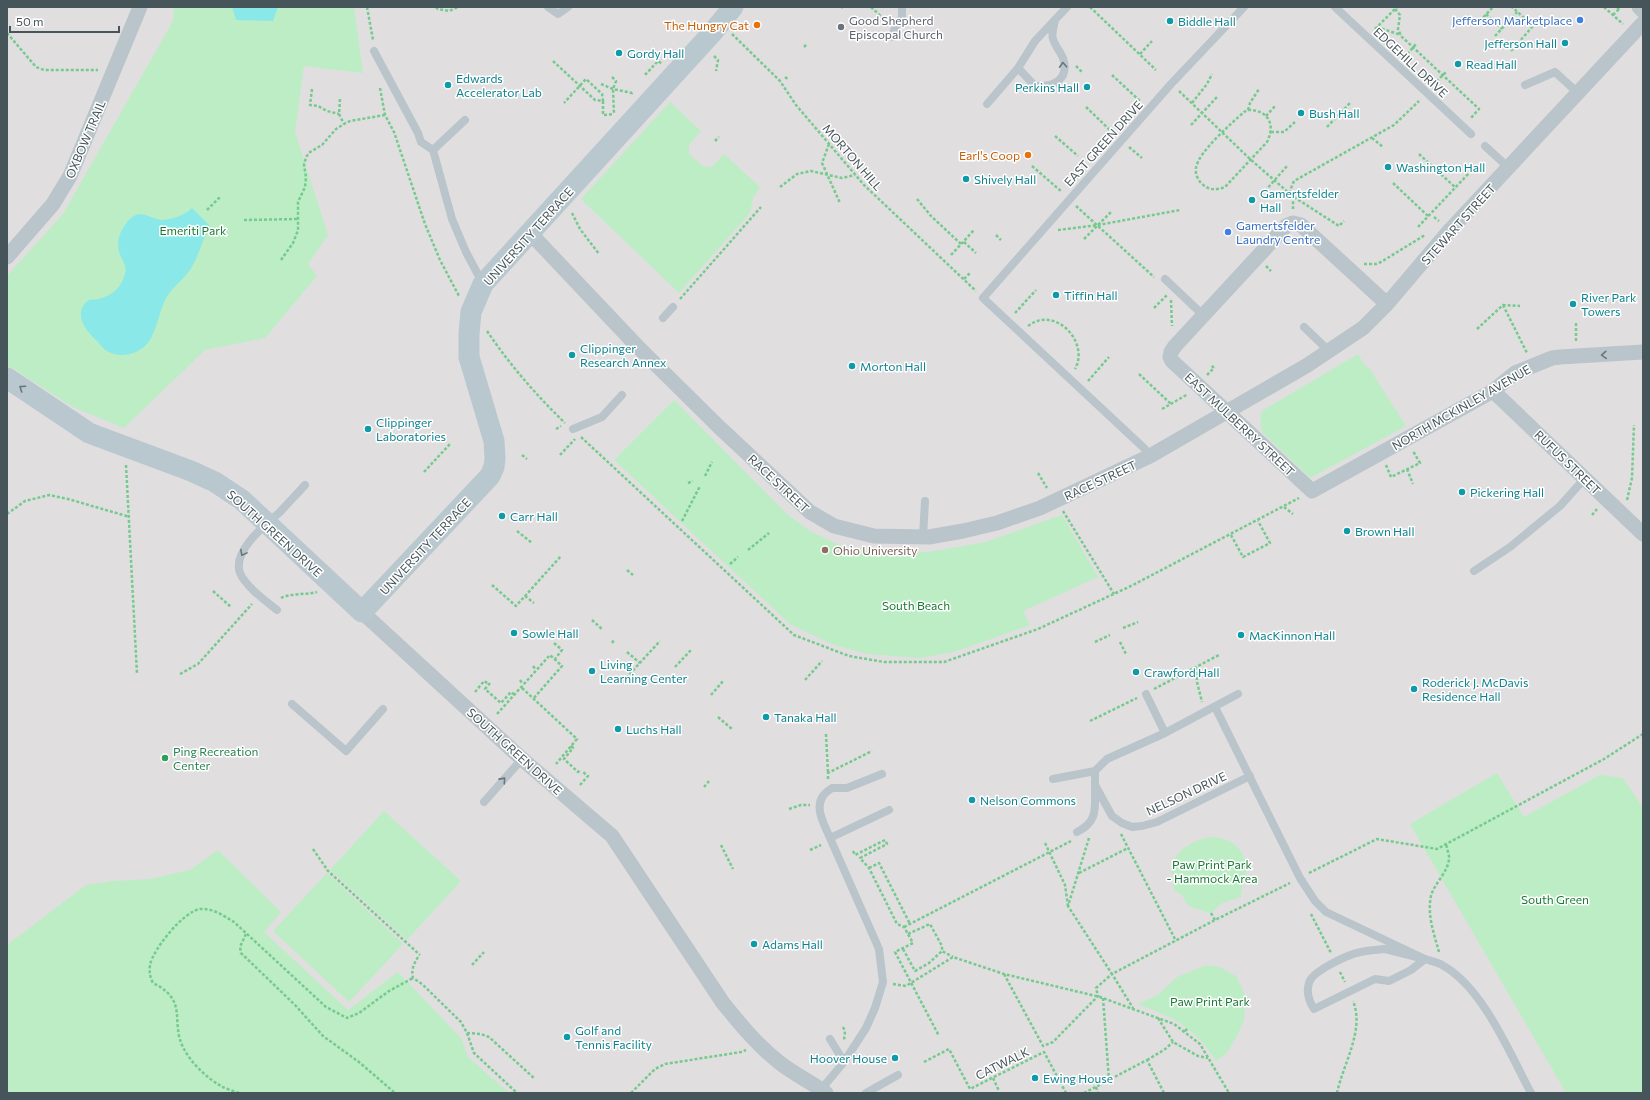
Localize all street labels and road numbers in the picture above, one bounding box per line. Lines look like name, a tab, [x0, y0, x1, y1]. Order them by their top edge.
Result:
street label: EDGEHILL DRIVE	[1371, 24, 1451, 100]
street label: EAST GREEN DRIVE	[1061, 97, 1145, 189]
street label: OXBOW TRAIL	[62, 98, 108, 180]
street label: MORTON HILL	[820, 121, 886, 193]
street label: STEWART STREET	[1418, 181, 1498, 267]
street label: UNIVERSITY TERRACE	[480, 184, 576, 288]
street label: NORTH MCKINLEY AVENUE	[1389, 362, 1533, 452]
street label: EAST MULBERRY STREET	[1182, 370, 1298, 479]
street label: RUFUS STREET	[1532, 427, 1604, 497]
street label: RACE STREET	[746, 451, 813, 515]
street label: RACE STREET	[1062, 457, 1139, 503]
street label: SOUTH GREEN DRIVE	[225, 487, 325, 579]
street label: UNIVERSITY TERRACE	[377, 495, 473, 597]
street label: SOUTH GREEN DRIVE	[465, 705, 565, 797]
street label: NELSON DRIVE	[1144, 768, 1228, 818]
street label: CATWALK	[973, 1044, 1031, 1082]

